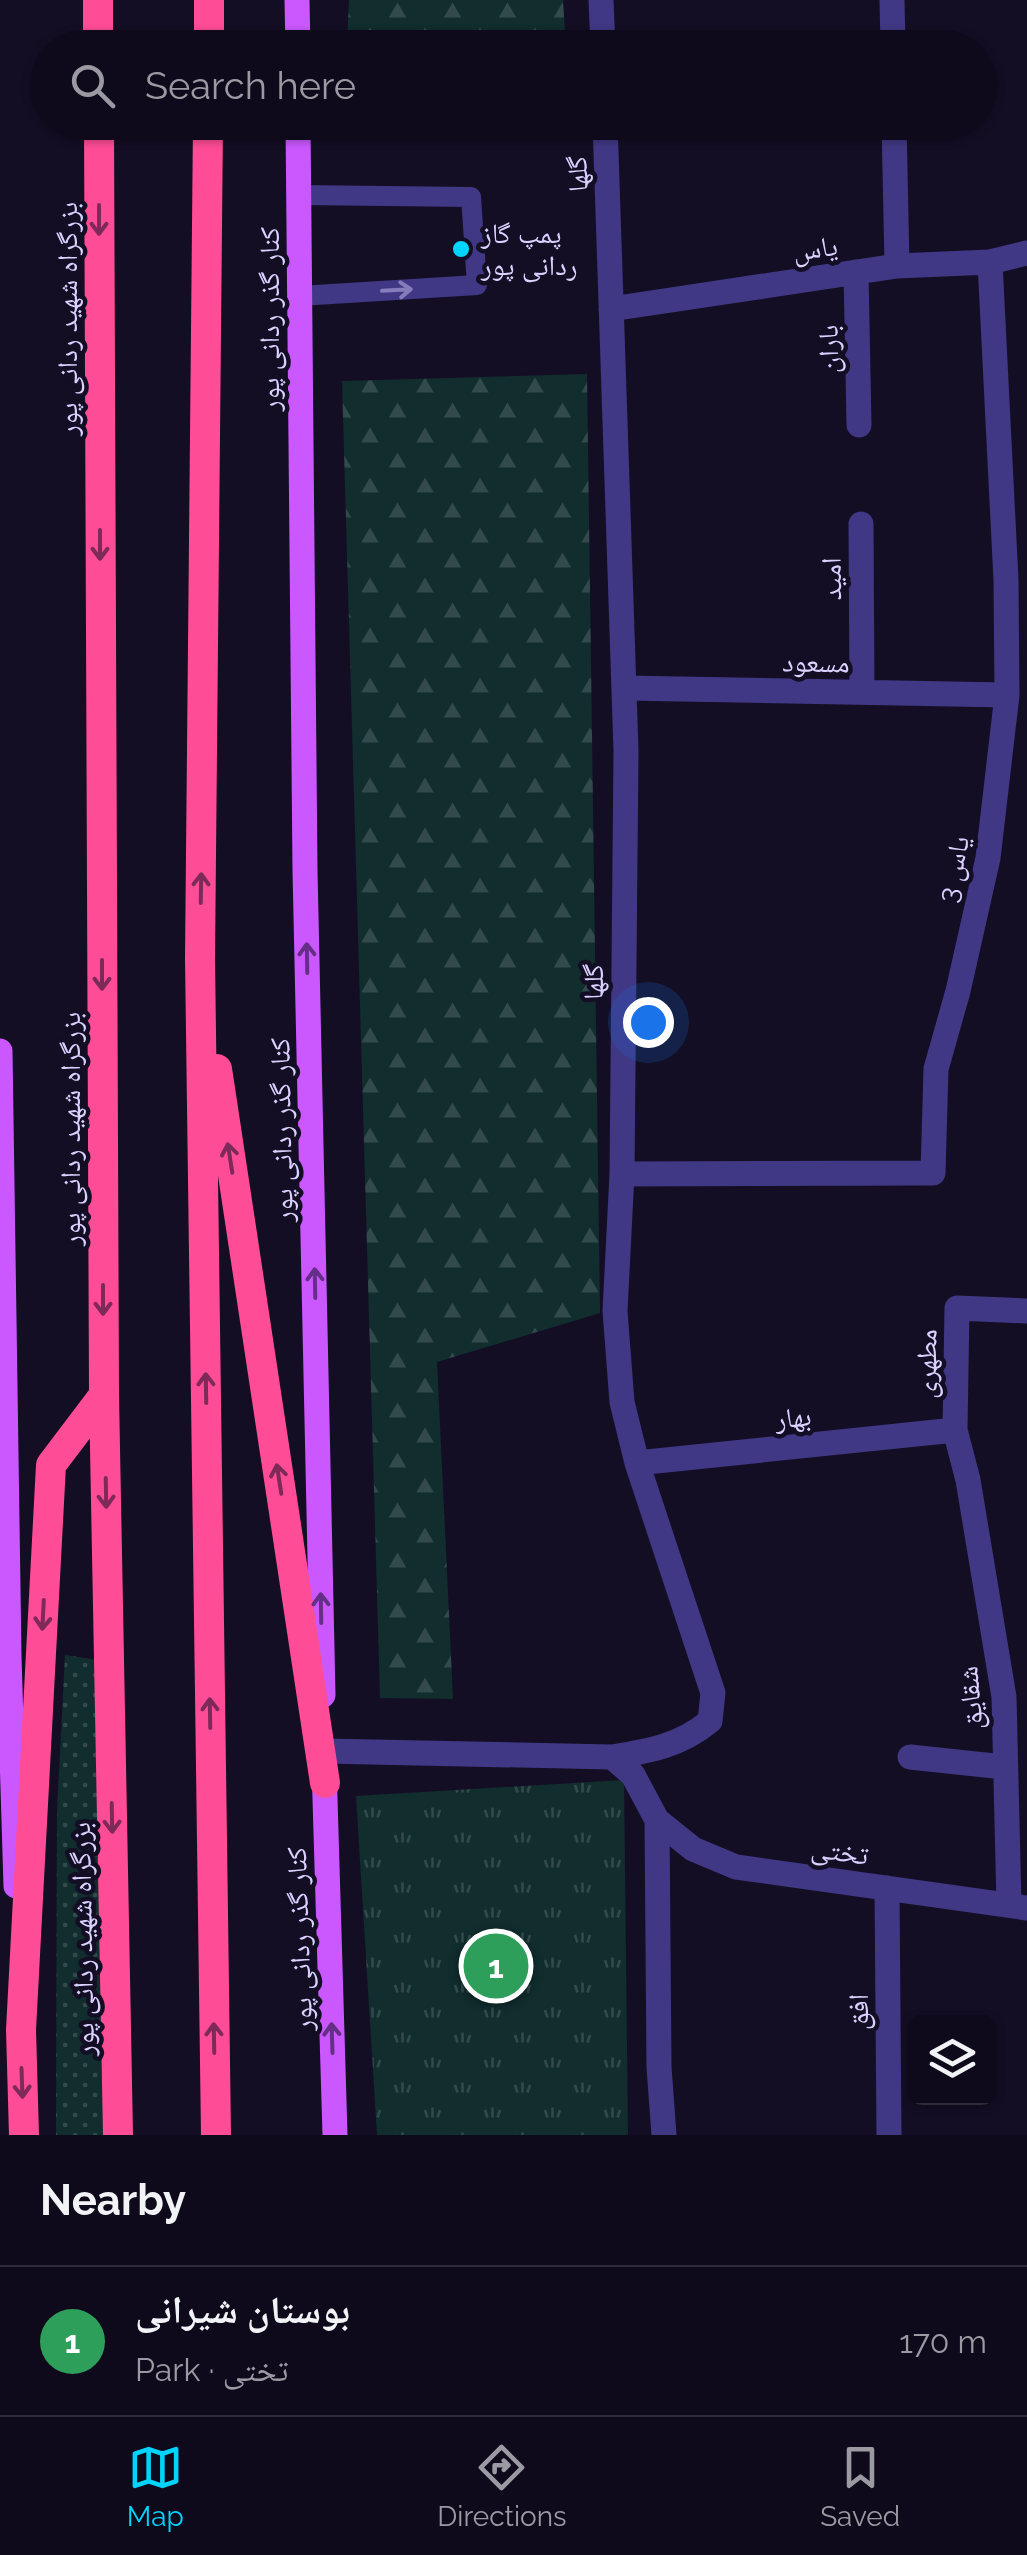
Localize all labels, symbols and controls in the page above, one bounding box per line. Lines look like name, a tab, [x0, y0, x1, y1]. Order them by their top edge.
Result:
search box	[30, 30, 997, 140]
icon: search	[65, 58, 120, 113]
text: Search here	[145, 63, 356, 108]
street label: گلها	[560, 155, 595, 193]
street label: بزرگراه شهید ردانی پور	[51, 202, 85, 437]
one-way arrow	[90, 202, 108, 235]
place label: پمپ گاز ردانی پور	[480, 217, 578, 283]
street label: کنار گذر ردانی پور	[253, 226, 287, 412]
street label: یاس	[790, 229, 840, 269]
marker: پمپ گاز ردانی پور	[450, 238, 472, 260]
one-way arrow	[380, 280, 412, 299]
street label: باران	[812, 324, 845, 374]
one-way arrow	[90, 528, 110, 560]
street label: امید	[815, 557, 848, 601]
street label: مسعود	[782, 645, 850, 680]
street label: یاس 3	[931, 833, 977, 905]
one-way arrow	[191, 872, 210, 904]
one-way arrow	[297, 942, 316, 974]
one-way arrow	[92, 958, 112, 990]
street label: گلها	[577, 963, 610, 1000]
your location	[623, 997, 674, 1048]
street label: بزرگراه شهید ردانی پور	[54, 1012, 88, 1247]
street label: کنار گذر ردانی پور	[263, 1037, 301, 1223]
one-way arrow	[221, 1142, 239, 1174]
one-way arrow	[306, 1267, 324, 1300]
one-way arrow	[94, 1282, 112, 1315]
street label: مطهری	[909, 1329, 944, 1399]
one-way arrow	[196, 1372, 215, 1404]
street label: بهار	[772, 1399, 813, 1436]
one-way arrow	[270, 1463, 288, 1496]
one-way arrow	[96, 1476, 115, 1508]
one-way arrow	[312, 1592, 331, 1624]
one-way arrow	[33, 1599, 52, 1631]
street label: شقایق	[951, 1665, 991, 1731]
one-way arrow	[200, 1697, 220, 1730]
one-way arrow	[102, 1800, 122, 1833]
street label: بزرگراه شهید ردانی پور	[64, 1822, 102, 2057]
street label: تختی	[809, 1831, 871, 1873]
street label: کنار گذر ردانی پور	[280, 1846, 320, 2033]
pin: 1	[464, 1928, 528, 2004]
street label: افق	[842, 1994, 876, 2030]
map controls	[907, 2015, 997, 2105]
button: layers	[907, 2015, 997, 2105]
one-way arrow	[205, 2022, 224, 2054]
one-way arrow	[322, 2022, 341, 2054]
one-way arrow	[13, 2066, 32, 2098]
text: Nearby	[40, 2176, 186, 2225]
text: بوستان شیرانی	[135, 2287, 350, 2332]
text: 1	[65, 2323, 80, 2360]
text: 170 m	[899, 2323, 987, 2360]
text: Park · تختی	[135, 2351, 289, 2388]
tab: Map	[127, 2440, 184, 2533]
tab: Directions	[437, 2440, 567, 2533]
tab: Saved	[820, 2440, 900, 2533]

